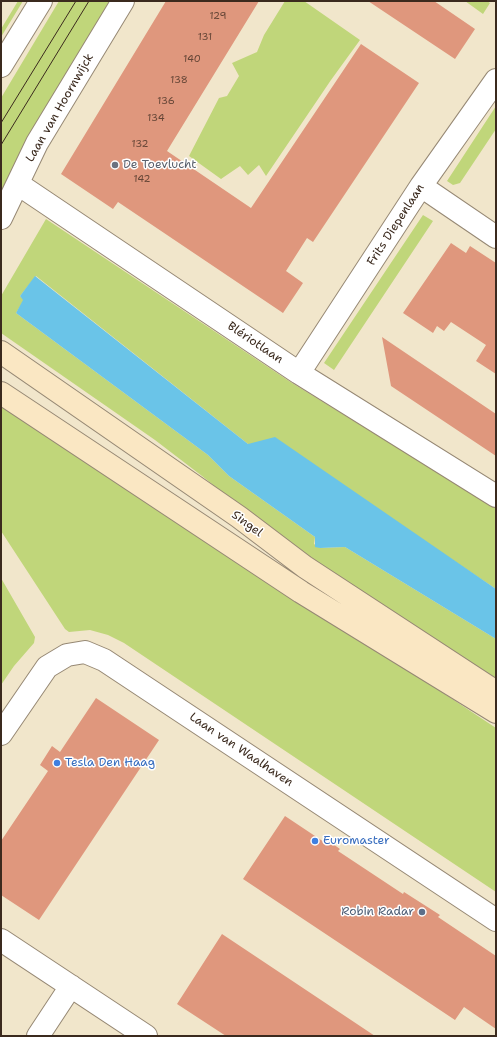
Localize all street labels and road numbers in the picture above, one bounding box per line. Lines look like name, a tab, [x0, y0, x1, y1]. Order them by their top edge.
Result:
street label: Laan van Hoornwijck	[23, 51, 97, 165]
street label: Frits Diepenlaan	[364, 181, 428, 269]
street label: Blériotlaan	[224, 319, 286, 367]
street label: Singel	[229, 508, 265, 540]
street label: Laan van Waalhaven	[186, 710, 296, 790]

